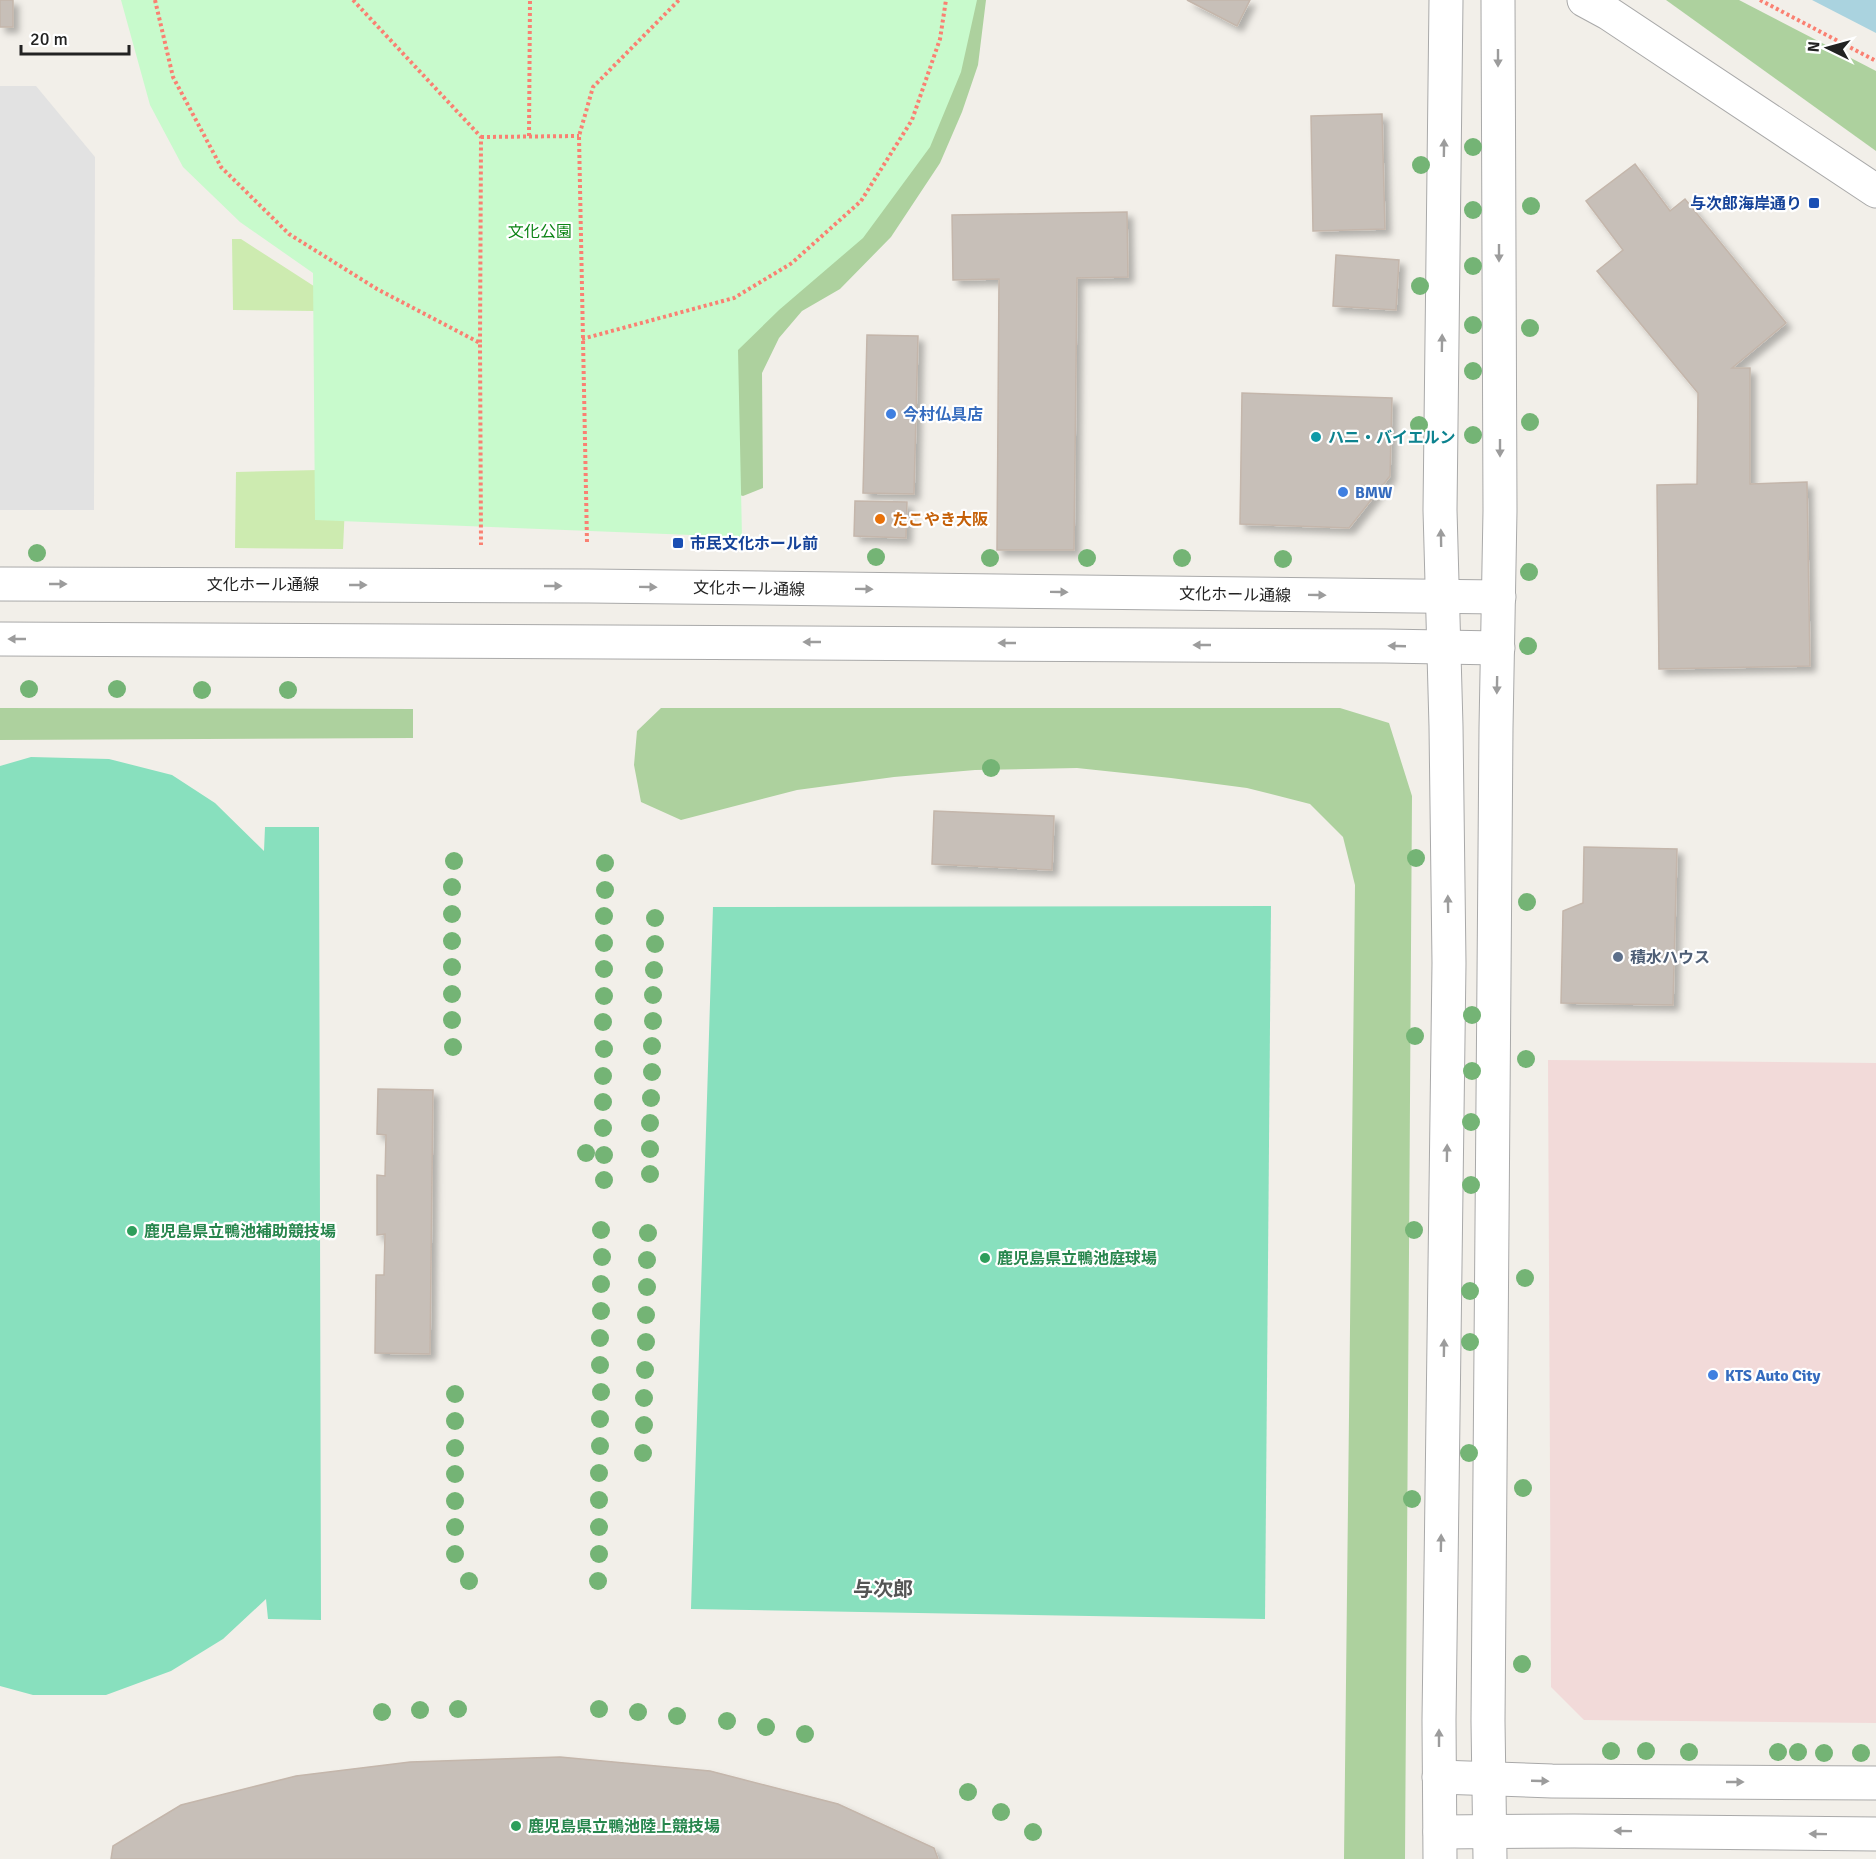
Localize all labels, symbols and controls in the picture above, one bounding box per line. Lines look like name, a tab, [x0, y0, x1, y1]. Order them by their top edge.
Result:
scale bar	[21, 18, 129, 56]
north arrow	[1798, 18, 1858, 78]
text: 20 m	[30, 28, 68, 50]
text: N	[1804, 40, 1825, 53]
one-way arrow	[1493, 49, 1503, 68]
one-way arrow	[1439, 138, 1449, 157]
place label: 与次郎海岸通り	[1690, 194, 1802, 214]
marker: 与次郎海岸通り	[1807, 196, 1821, 210]
park label: 文化公園	[508, 222, 572, 242]
one-way arrow	[1494, 244, 1504, 263]
one-way arrow	[1437, 333, 1447, 352]
place label: 今村仏具店	[903, 405, 983, 425]
marker: 今村仏具店	[884, 407, 898, 421]
place label: ハニ・バイエルン	[1328, 428, 1456, 448]
marker: ハニ・バイエルン	[1309, 430, 1323, 444]
one-way arrow	[1495, 439, 1505, 458]
place label: BMW	[1355, 483, 1393, 503]
marker: BMW	[1336, 485, 1350, 499]
place label: たこやき大阪	[892, 510, 988, 530]
marker: たこやき大阪	[873, 512, 887, 526]
one-way arrow	[1436, 528, 1446, 547]
place label: 市民文化ホール前	[690, 534, 818, 554]
marker: 市民文化ホール前	[671, 536, 685, 550]
street label: 文化ホール通線	[207, 575, 319, 595]
street label: 文化ホール通線	[693, 578, 805, 600]
one-way arrow	[49, 579, 68, 589]
one-way arrow	[349, 580, 368, 590]
one-way arrow	[544, 581, 563, 591]
one-way arrow	[638, 582, 657, 591]
one-way arrow	[854, 584, 873, 594]
street label: 文化ホール通線	[1179, 584, 1291, 606]
one-way arrow	[1049, 587, 1068, 596]
one-way arrow	[1307, 590, 1326, 599]
one-way arrow	[8, 634, 27, 644]
one-way arrow	[803, 637, 822, 647]
one-way arrow	[998, 638, 1017, 648]
one-way arrow	[1193, 640, 1212, 650]
one-way arrow	[1388, 642, 1407, 651]
one-way arrow	[1492, 676, 1502, 695]
one-way arrow	[1443, 895, 1453, 914]
place label: 積水ハウス	[1630, 948, 1710, 968]
marker: 積水ハウス	[1611, 950, 1625, 964]
one-way arrow	[1442, 1143, 1451, 1162]
place label: 鹿児島県立鴨池補助競技場	[144, 1222, 336, 1242]
marker: 鹿児島県立鴨池補助競技場	[125, 1224, 139, 1238]
place label: 鹿児島県立鴨池庭球場	[997, 1249, 1157, 1269]
marker: 鹿児島県立鴨池庭球場	[978, 1251, 992, 1265]
one-way arrow	[1439, 1338, 1449, 1357]
place label: KTS Auto City	[1725, 1366, 1821, 1386]
marker: KTS Auto City	[1706, 1368, 1720, 1382]
one-way arrow	[1436, 1533, 1446, 1552]
district label: 与次郎	[853, 1577, 913, 1602]
one-way arrow	[1434, 1728, 1444, 1747]
one-way arrow	[1530, 1776, 1549, 1785]
one-way arrow	[1725, 1777, 1744, 1787]
place label: 鹿児島県立鴨池陸上競技場	[528, 1817, 720, 1837]
marker: 鹿児島県立鴨池陸上競技場	[509, 1819, 523, 1833]
one-way arrow	[1613, 1827, 1632, 1836]
one-way arrow	[1808, 1829, 1827, 1839]

